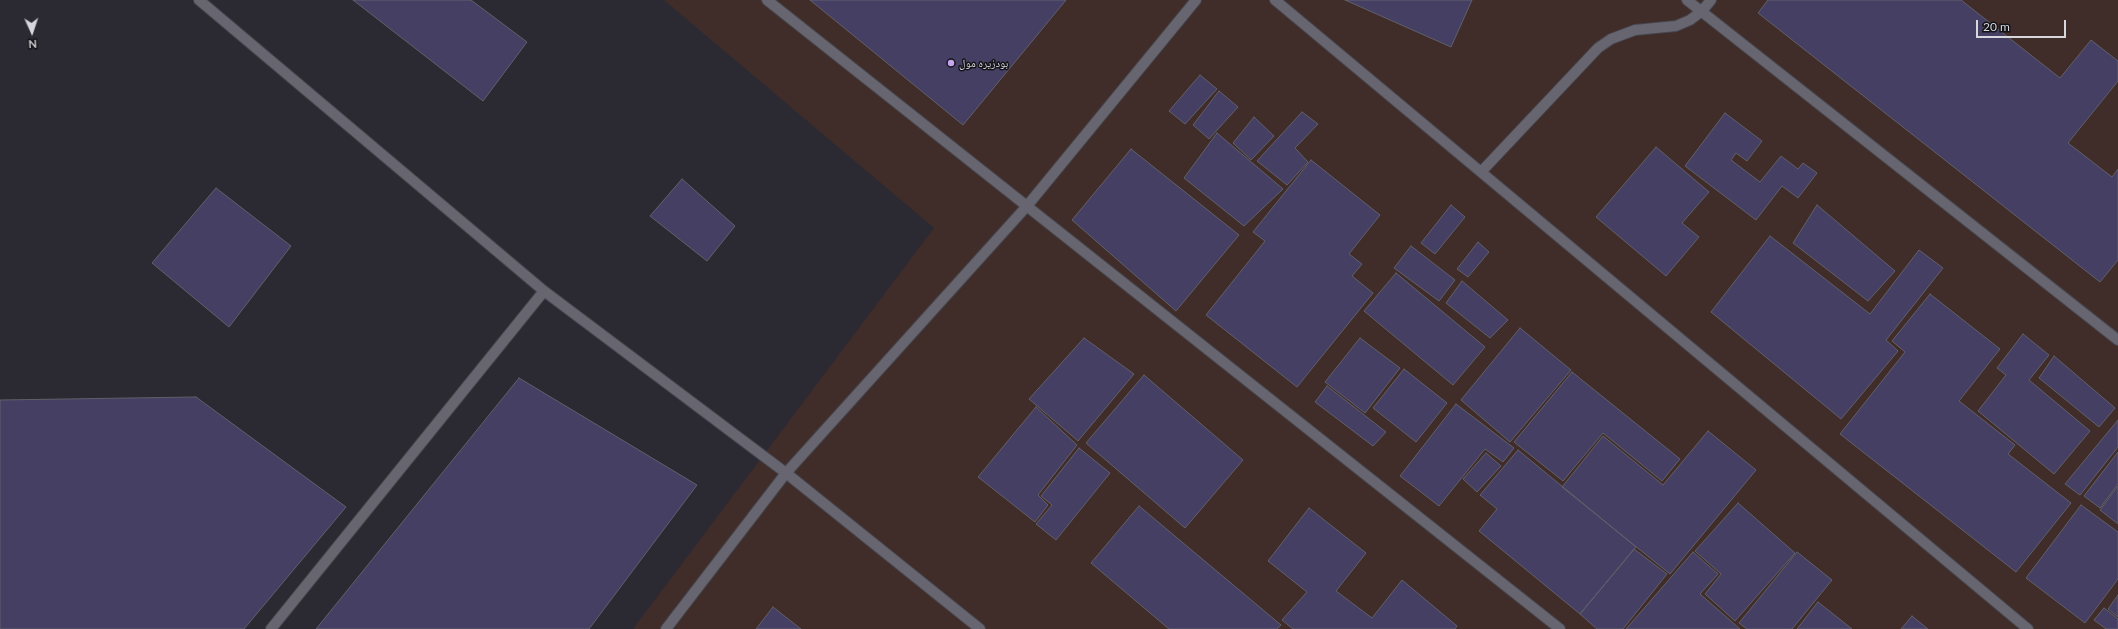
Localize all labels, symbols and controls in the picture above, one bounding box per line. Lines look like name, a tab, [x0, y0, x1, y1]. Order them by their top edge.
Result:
north arrow	[12, 12, 52, 52]
scale bar	[1978, 12, 2068, 38]
text: 20 m	[1983, 19, 2010, 34]
text: N	[28, 38, 37, 51]
place label: بودزيره مول	[959, 56, 1008, 70]
marker: بودزيره مول	[946, 58, 956, 68]

